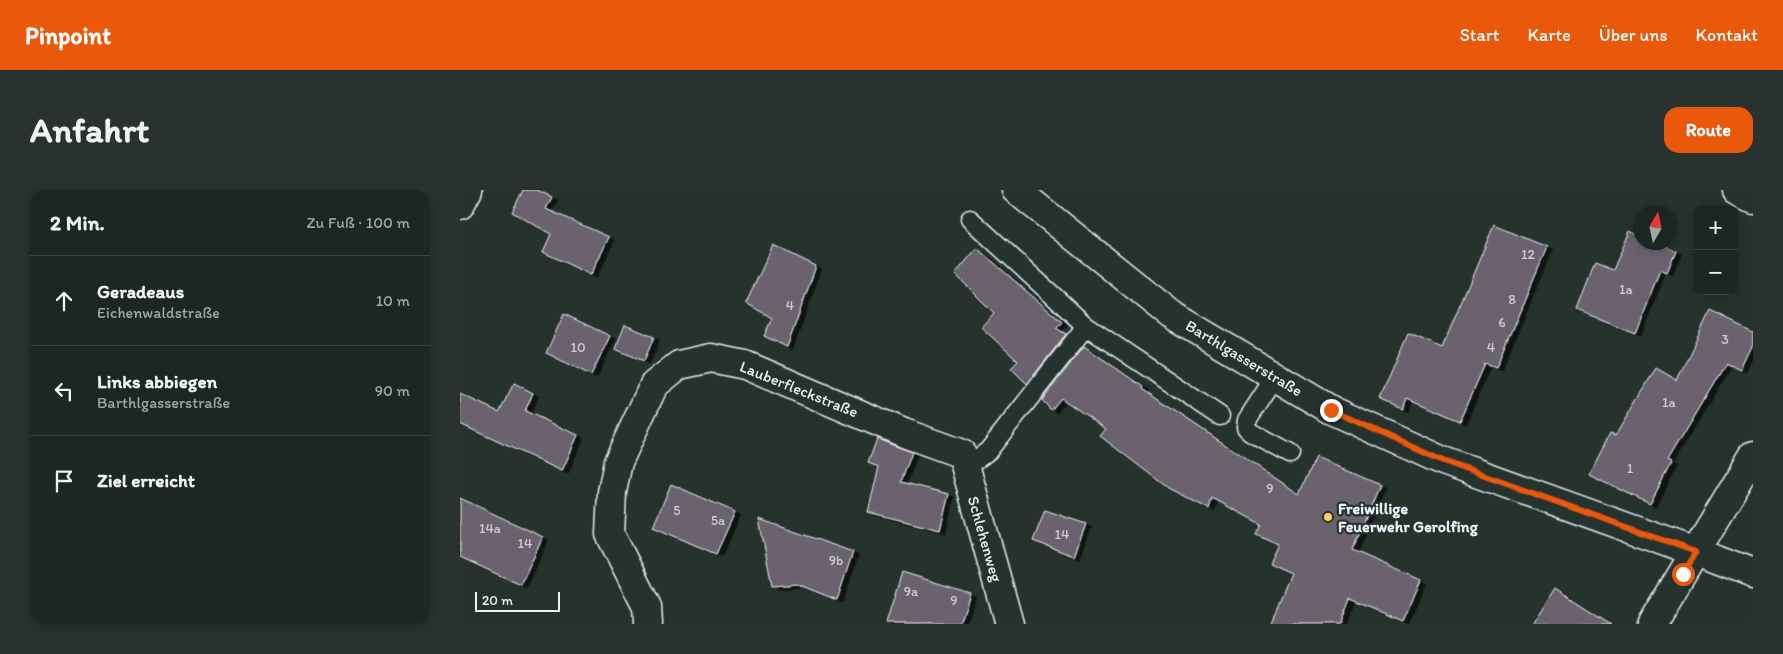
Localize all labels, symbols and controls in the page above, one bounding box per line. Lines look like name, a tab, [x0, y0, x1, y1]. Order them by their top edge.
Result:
text: Pinpoint	[25, 21, 111, 50]
text: Start	[1460, 24, 1499, 46]
text: Karte	[1527, 24, 1571, 46]
text: Über uns	[1599, 24, 1668, 46]
text: Kontakt	[1696, 24, 1758, 46]
button: Route	[1664, 107, 1753, 153]
text: Anfahrt	[30, 109, 149, 151]
north arrow	[1633, 205, 1678, 250]
map controls	[1693, 205, 1738, 295]
button: +	[1693, 205, 1738, 250]
text: 2 Min.	[50, 210, 105, 235]
text: Zu Fuß · 100 m	[306, 213, 410, 232]
house number: 12	[1521, 246, 1536, 263]
button: −	[1693, 250, 1738, 295]
text: Geradeaus	[97, 280, 184, 303]
house number: 1a	[1619, 281, 1634, 298]
icon: ahead	[50, 287, 78, 315]
text: 10 m	[376, 291, 410, 310]
house number: 8	[1508, 291, 1516, 308]
house number: 4	[786, 297, 795, 314]
text: Eichenwaldstraße	[97, 303, 220, 322]
house number: 6	[1498, 314, 1506, 331]
street label: Barthlgasserstraße	[1182, 316, 1306, 400]
house number: 3	[1721, 331, 1729, 348]
house number: 10	[570, 339, 586, 356]
house number: 4	[1487, 339, 1496, 356]
street label: Lauberfleckstraße	[737, 357, 861, 421]
text: Links abbiegen	[97, 370, 217, 393]
icon: left	[50, 377, 78, 405]
text: 90 m	[375, 381, 410, 400]
text: Barthlgasserstraße	[97, 393, 230, 412]
house number: 1a	[1662, 394, 1677, 411]
route end	[1320, 399, 1343, 422]
house number: 1	[1627, 460, 1634, 477]
icon: arrive	[50, 467, 78, 495]
text: Ziel erreicht	[97, 469, 195, 492]
house number: 9	[1266, 480, 1274, 497]
street label: Schlehenweg	[964, 494, 1007, 585]
place label: Freiwillige Feuerwehr Gerolfing	[1338, 499, 1479, 537]
house number: 5	[673, 502, 681, 519]
marker: Freiwillige Feuerwehr Gerolfing	[1322, 511, 1334, 523]
house number: 5a	[711, 512, 726, 529]
house number: 14a	[479, 520, 502, 537]
house number: 14	[1055, 526, 1070, 543]
house number: 14	[518, 535, 533, 552]
house number: 9b	[829, 552, 843, 569]
route start	[1672, 563, 1695, 586]
house number: 9a	[904, 583, 919, 600]
scale bar	[475, 589, 560, 612]
text: 20 m	[482, 592, 513, 609]
house number: 9	[950, 592, 958, 609]

